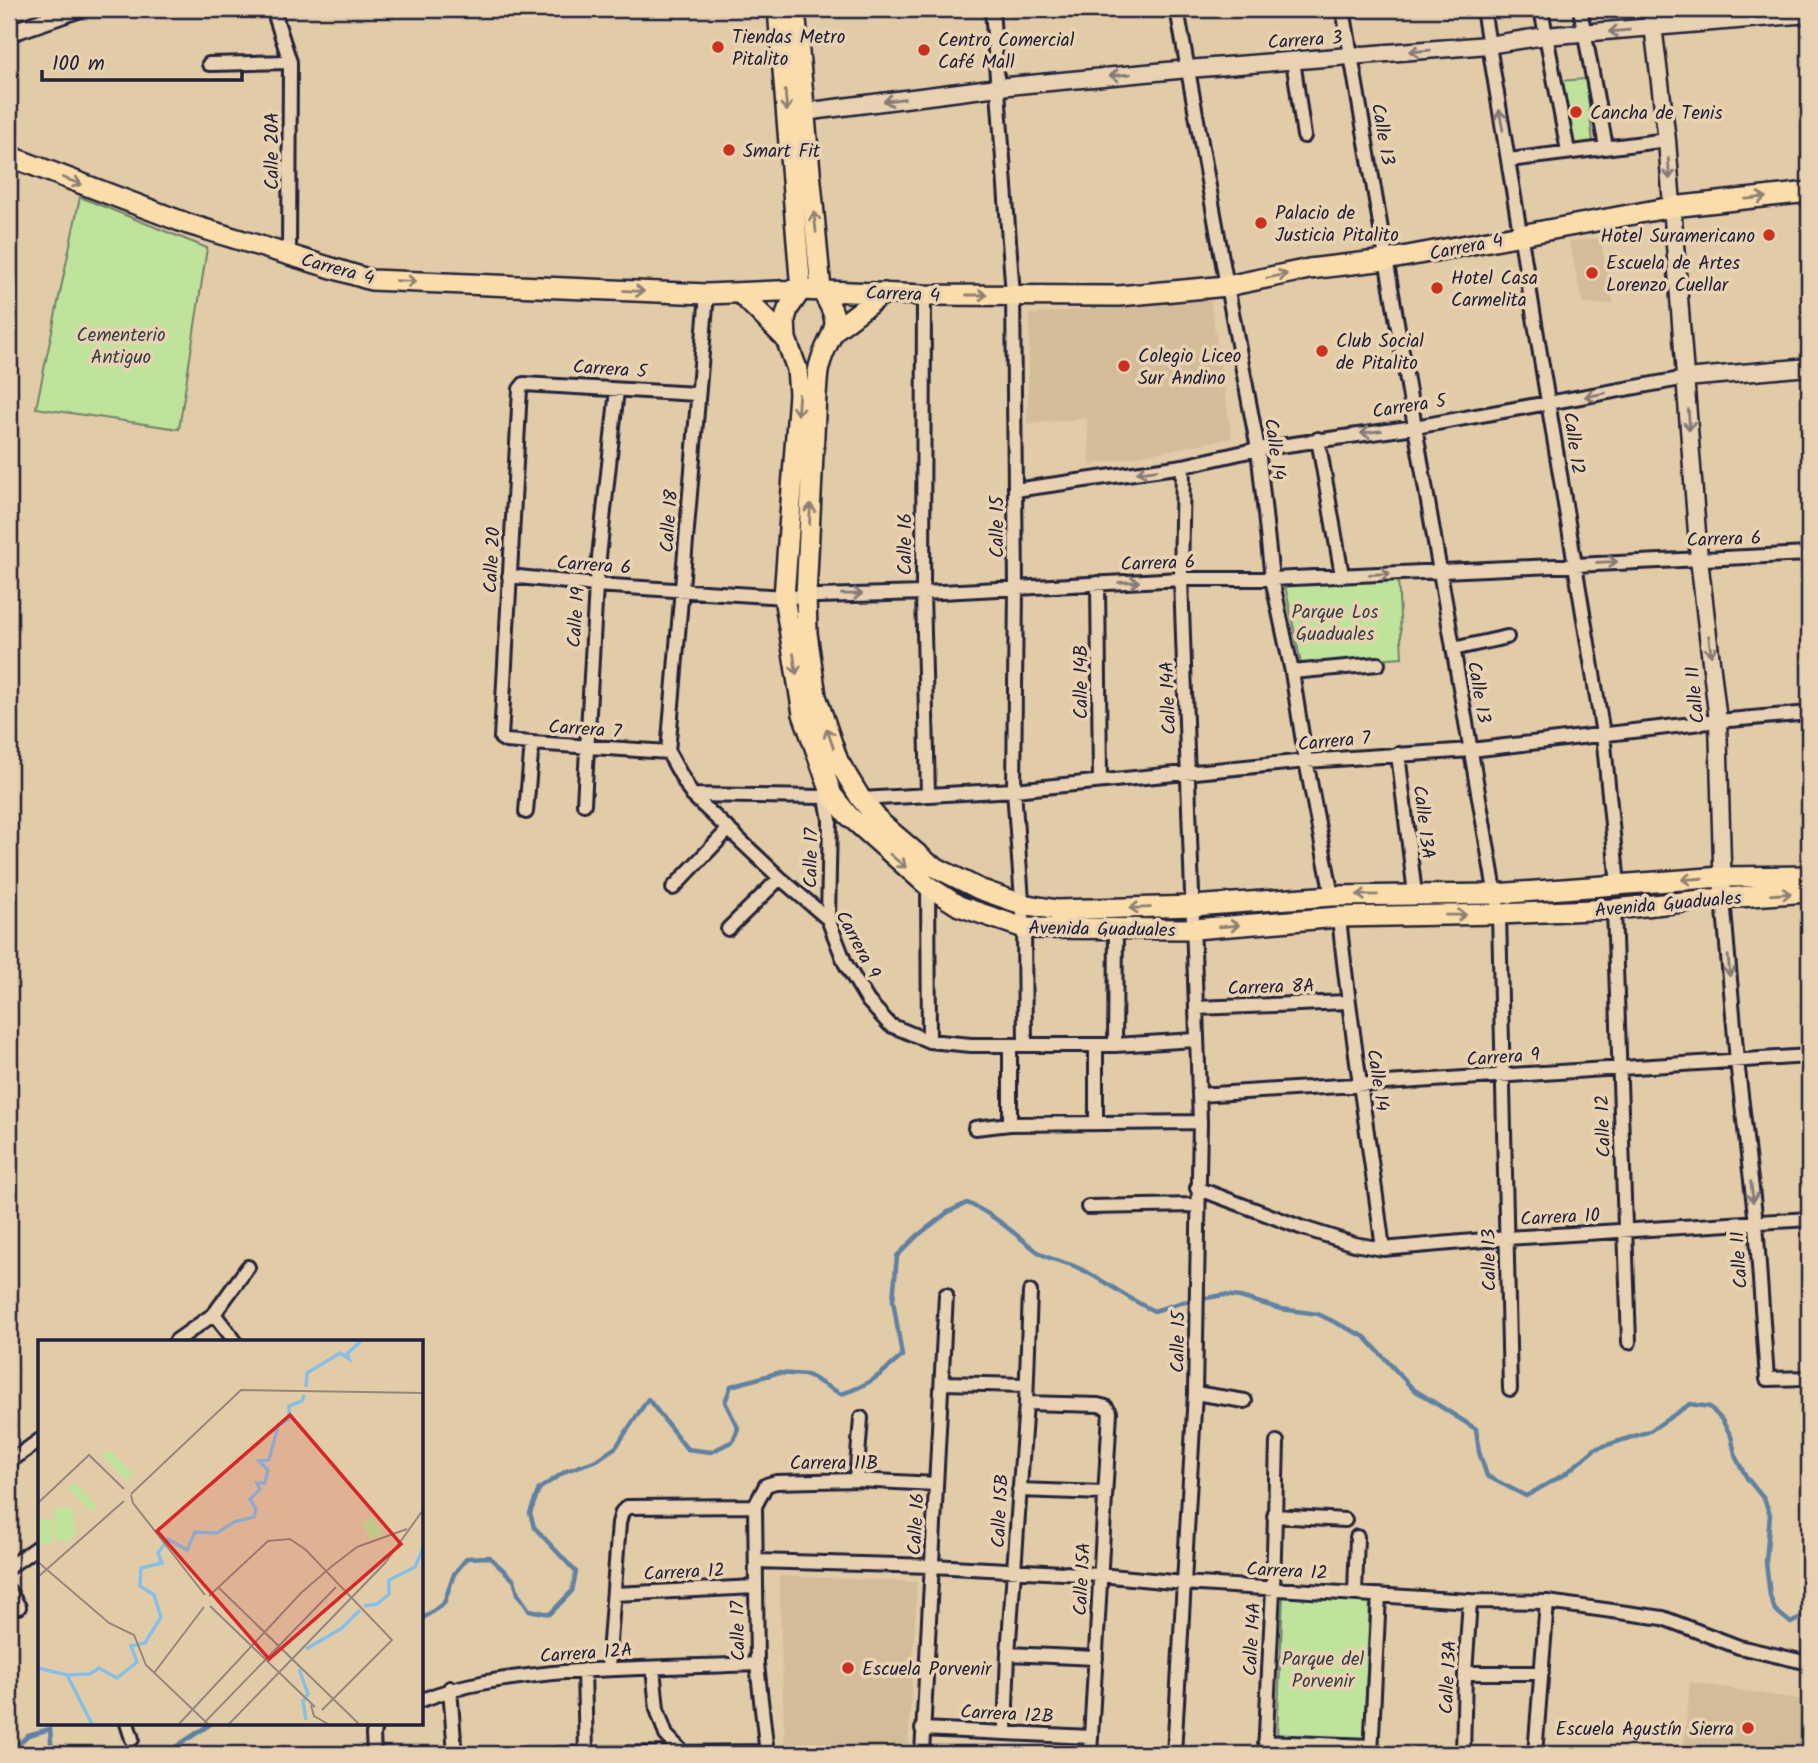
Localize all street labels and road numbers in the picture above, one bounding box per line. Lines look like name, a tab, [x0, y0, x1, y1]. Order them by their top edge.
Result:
street label: Carrera 3	[1267, 23, 1344, 59]
street label: Calle 13	[1362, 101, 1402, 168]
street label: Calle 20A	[258, 112, 288, 190]
street label: Carrera 4	[1427, 226, 1506, 270]
street label: Carrera 4	[298, 246, 377, 294]
street label: Carrera 4	[865, 279, 941, 311]
street label: Carrera 5	[572, 352, 650, 388]
street label: Carrera 5	[1370, 386, 1450, 428]
street label: Calle 12	[1554, 410, 1592, 476]
street label: Calle 14	[1255, 416, 1293, 482]
street label: Calle 18	[653, 488, 687, 554]
street label: Calle 15	[983, 494, 1013, 558]
street label: Calle 16	[891, 513, 921, 575]
street label: Carrera 6	[1686, 524, 1762, 556]
street label: Calle 20	[476, 526, 510, 594]
street label: Carrera 6	[555, 548, 632, 584]
street label: Carrera 6	[1120, 548, 1196, 580]
street label: Calle 19	[560, 586, 594, 649]
street label: Calle 14B	[1067, 645, 1097, 719]
street label: Calle 13	[1458, 659, 1498, 726]
street label: Calle 14A	[1153, 661, 1185, 735]
street label: Calle 11	[1678, 665, 1714, 725]
street label: Carrera 7	[547, 712, 624, 748]
street label: Carrera 7	[1297, 724, 1373, 760]
street label: Calle 13A	[1404, 784, 1442, 861]
street label: Calle 17	[796, 826, 828, 889]
street label: Avenida Guaduales	[1594, 884, 1743, 926]
street label: Carrera 9	[827, 905, 888, 984]
street label: Avenida Guaduales	[1028, 914, 1176, 946]
street label: Carrera 8A	[1227, 971, 1315, 1005]
street label: Carrera 9	[1465, 1040, 1541, 1076]
street label: Calle 14	[1357, 1047, 1397, 1113]
street label: Calle 12	[1588, 1094, 1620, 1158]
street label: Carrera 10	[1520, 1201, 1601, 1235]
street label: Calle 13	[1474, 1228, 1506, 1292]
street label: Calle 11	[1723, 1230, 1757, 1290]
street label: Calle 15	[1163, 1309, 1195, 1373]
street label: Carrera 11B	[790, 1449, 878, 1479]
street label: Calle 15B	[984, 1473, 1018, 1549]
street label: Calle 16	[900, 1492, 934, 1556]
street label: Calle 15A	[1066, 1542, 1100, 1617]
street label: Carrera 12	[1246, 1555, 1328, 1589]
street label: Carrera 12	[643, 1556, 725, 1590]
street label: Calle 17	[723, 1599, 755, 1661]
street label: Calle 14A	[1236, 1601, 1270, 1677]
street label: Carrera 12A	[539, 1636, 633, 1672]
street label: Calle 13A	[1432, 1639, 1466, 1715]
street label: Carrera 12B	[959, 1698, 1054, 1732]

